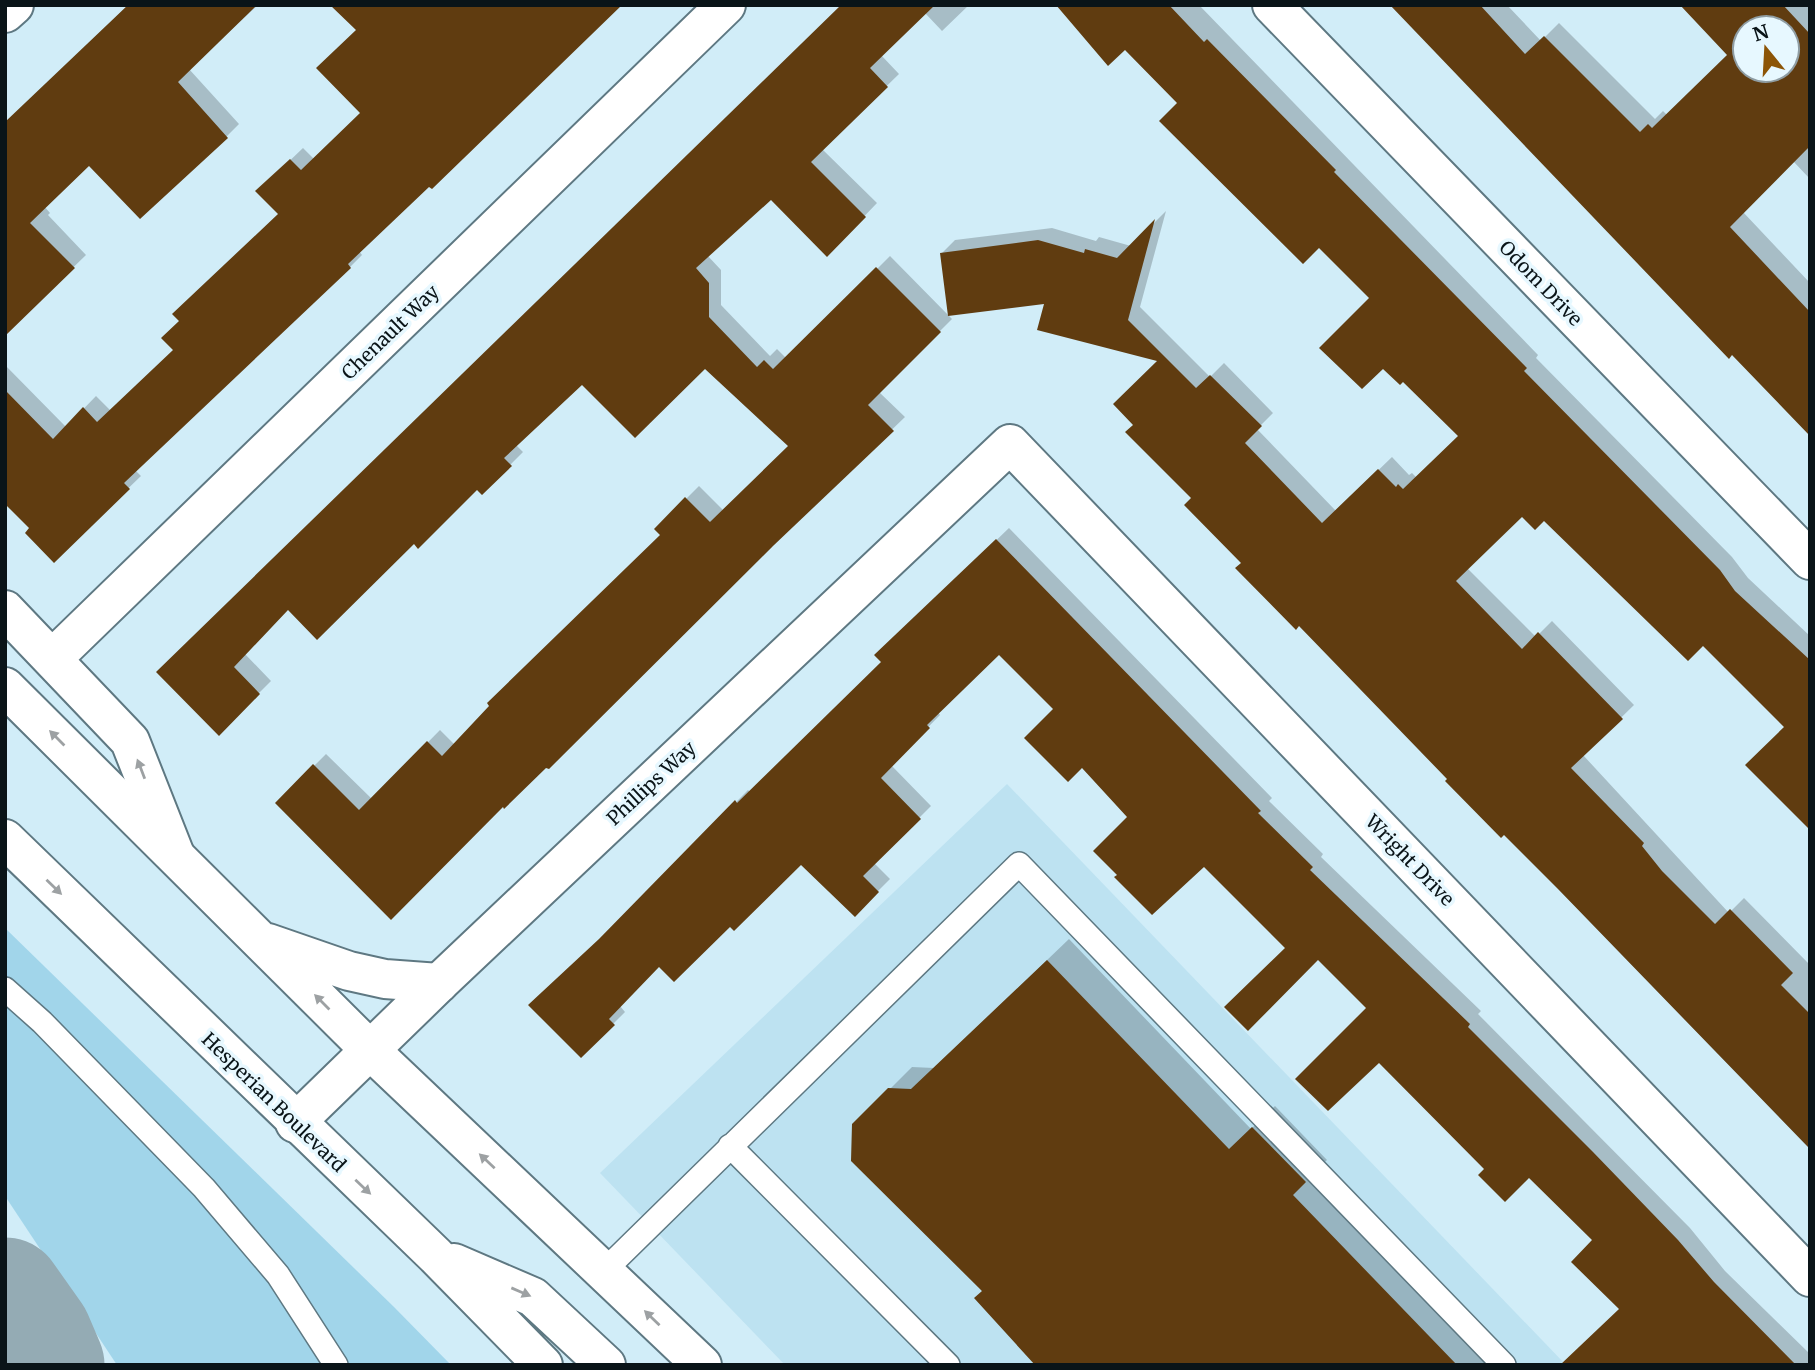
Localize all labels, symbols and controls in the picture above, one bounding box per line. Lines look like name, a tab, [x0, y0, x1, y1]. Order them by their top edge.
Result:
north arrow	[1731, 14, 1801, 84]
text: N	[1750, 19, 1772, 47]
street label: Odom Drive	[1494, 235, 1588, 331]
street label: Chenault Way	[336, 280, 444, 384]
one-way arrow	[49, 730, 65, 747]
street label: Phillips Way	[602, 736, 700, 830]
one-way arrow	[136, 758, 147, 779]
street label: Wright Drive	[1360, 809, 1460, 911]
one-way arrow	[45, 879, 62, 895]
one-way arrow	[313, 993, 330, 1010]
street label: Hesperian Boulevard	[197, 1027, 351, 1177]
one-way arrow	[478, 1153, 496, 1169]
one-way arrow	[354, 1178, 371, 1195]
one-way arrow	[511, 1286, 531, 1298]
one-way arrow	[644, 1310, 661, 1326]

